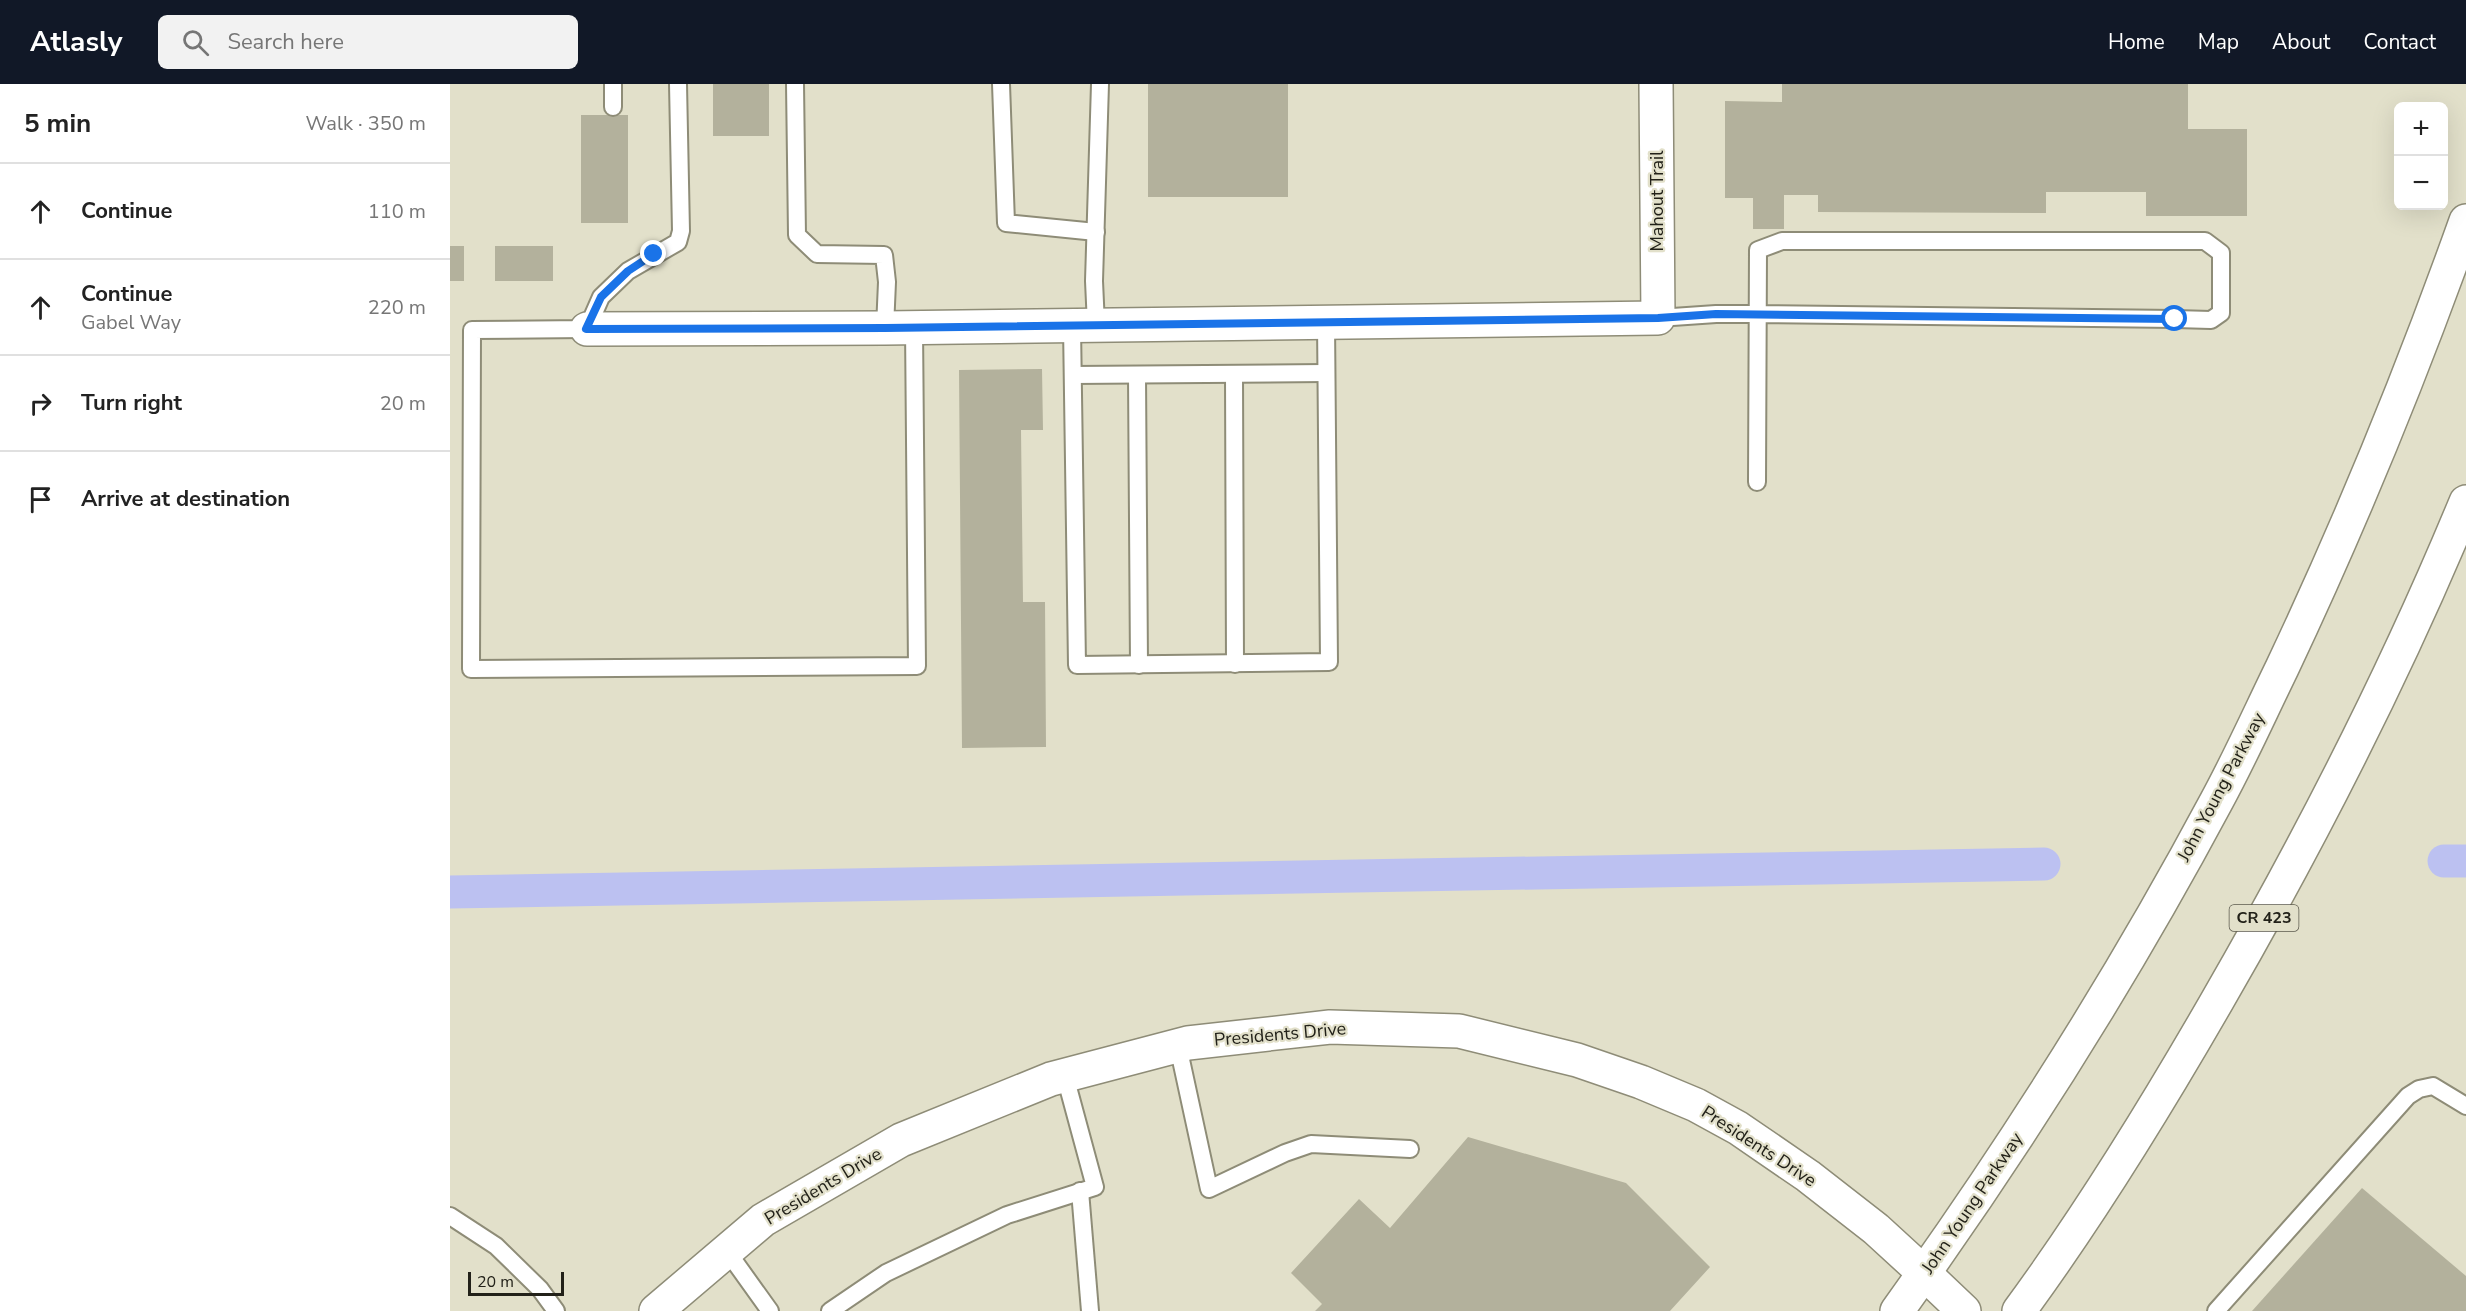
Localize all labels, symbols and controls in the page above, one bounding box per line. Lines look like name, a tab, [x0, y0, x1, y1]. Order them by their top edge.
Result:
search box	[158, 15, 578, 69]
text: Atlasly	[30, 23, 122, 61]
icon: search	[179, 26, 212, 59]
text: Search here	[227, 27, 344, 57]
text: Home	[2108, 28, 2165, 56]
text: Map	[2198, 28, 2239, 56]
text: About	[2272, 28, 2330, 56]
text: Contact	[2363, 28, 2436, 56]
map controls	[2394, 102, 2448, 210]
button: +	[2394, 102, 2448, 156]
text: 5 min	[24, 106, 91, 141]
text: Walk · 350 m	[306, 110, 426, 137]
street label: Mahout Trail	[1645, 150, 1669, 252]
button: −	[2394, 156, 2448, 210]
icon: ahead	[24, 195, 57, 228]
text: Continue	[81, 196, 172, 226]
text: 110 m	[368, 198, 426, 225]
route end	[640, 240, 666, 266]
text: Continue	[81, 279, 172, 309]
icon: ahead	[24, 291, 57, 324]
text: 220 m	[368, 294, 426, 321]
route start	[2161, 305, 2187, 331]
text: Gabel Way	[81, 309, 181, 336]
icon: right	[24, 387, 57, 420]
text: Turn right	[81, 388, 182, 418]
text: 20 m	[380, 390, 426, 417]
icon: arrive	[24, 483, 57, 516]
text: Arrive at destination	[81, 484, 290, 514]
street label: John Young Parkway	[2171, 708, 2271, 866]
road number: CR 423	[2230, 905, 2298, 931]
street label: Presidents Drive	[1213, 1016, 1347, 1052]
street label: Presidents Drive	[1697, 1100, 1821, 1192]
street label: John Young Parkway	[1915, 1127, 2029, 1279]
street label: Presidents Drive	[760, 1142, 886, 1230]
scale bar	[468, 1269, 564, 1296]
text: 20 m	[477, 1271, 514, 1293]

